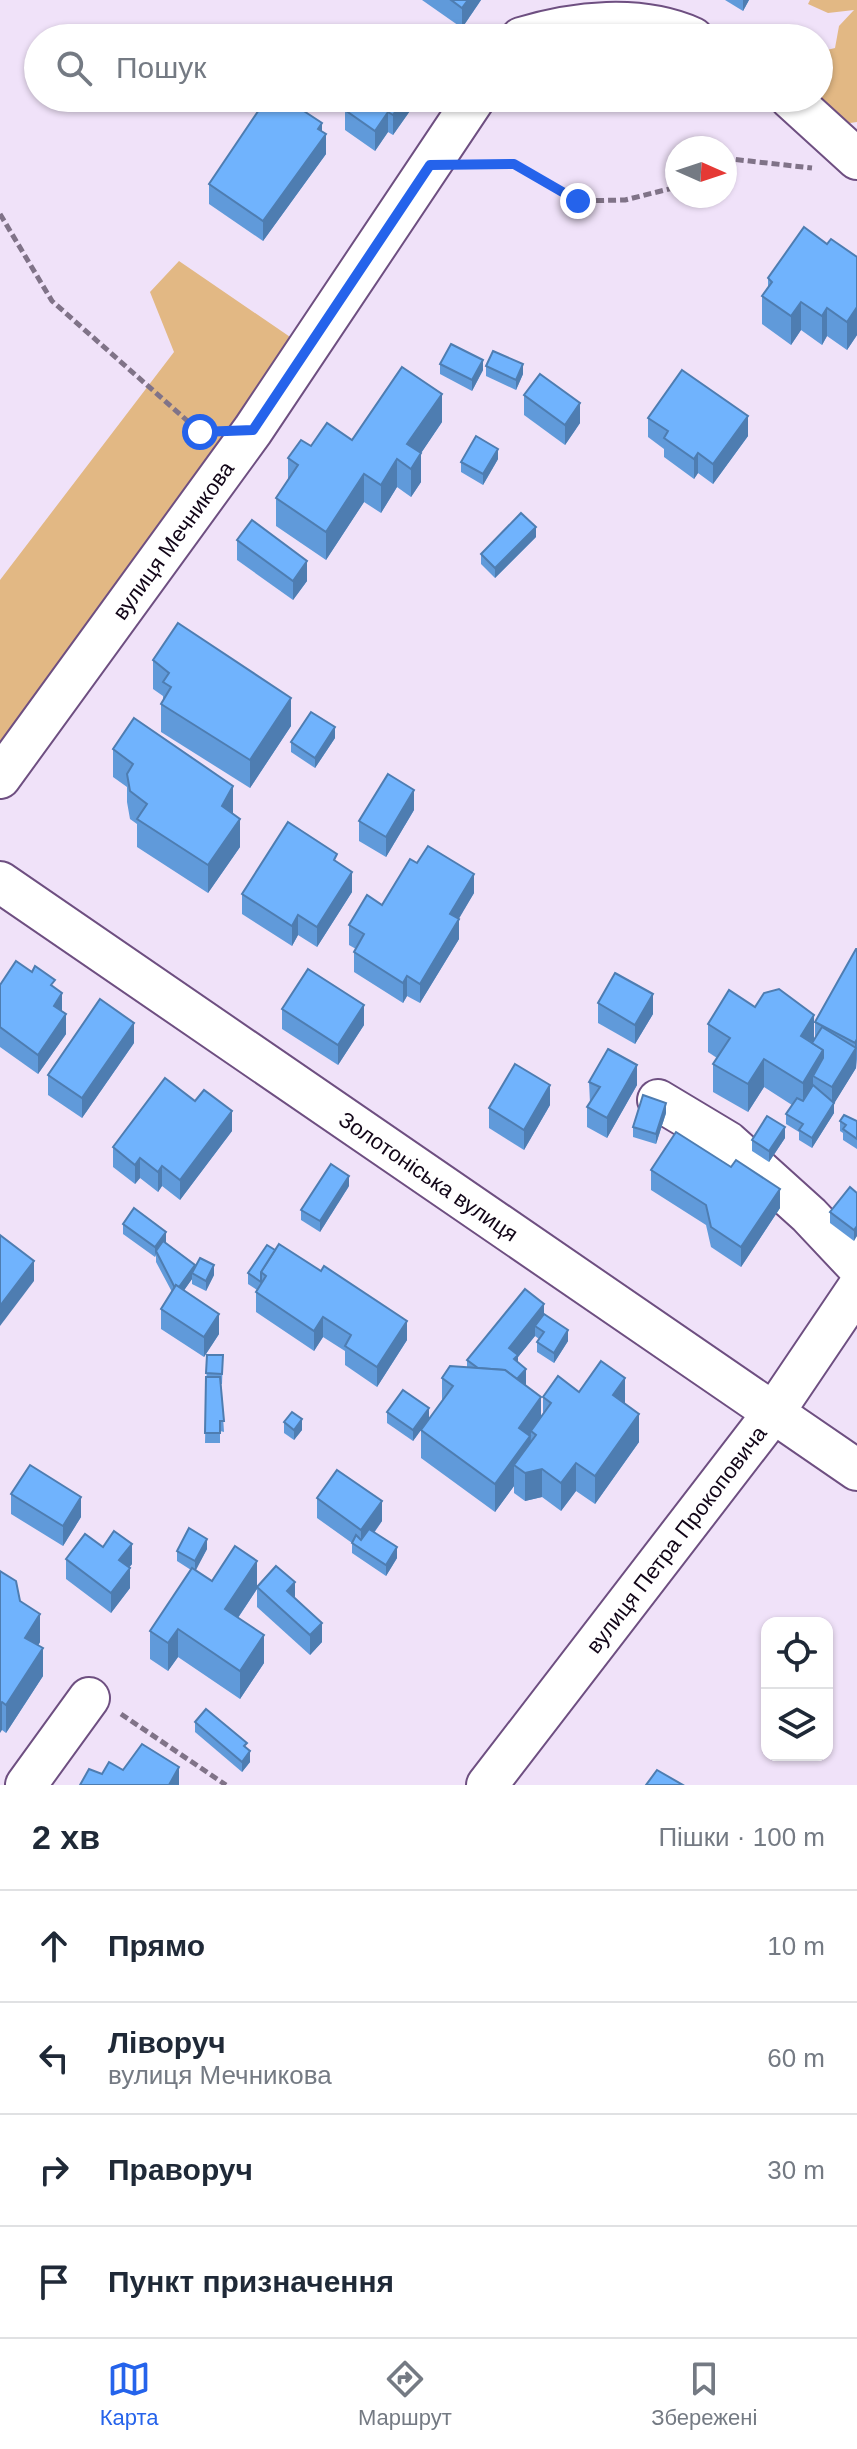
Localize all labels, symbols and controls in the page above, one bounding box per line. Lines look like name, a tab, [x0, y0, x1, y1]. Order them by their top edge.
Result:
search box	[24, 24, 833, 112]
icon: search	[52, 46, 96, 90]
text: Пошук	[116, 51, 206, 84]
north arrow	[665, 136, 737, 208]
route end	[560, 183, 596, 219]
route start	[182, 414, 218, 450]
street label: вулиця Мечникова	[107, 456, 240, 624]
street label: Золотоніська вулиця	[334, 1106, 523, 1247]
street label: вулиця Петра Прокоповича	[581, 1420, 772, 1658]
map controls	[761, 1617, 833, 1761]
button: locate	[761, 1617, 833, 1689]
button: layers	[761, 1689, 833, 1761]
text: 2 хв	[32, 1818, 100, 1856]
text: Пішки · 100 m	[658, 1822, 825, 1852]
icon: ahead	[32, 1924, 76, 1968]
text: Прямо	[108, 1929, 205, 1962]
text: 10 m	[767, 1931, 825, 1961]
text: Ліворуч	[108, 2026, 226, 2059]
icon: left	[32, 2036, 76, 2080]
text: 60 m	[767, 2043, 825, 2073]
text: вулиця Мечникова	[108, 2060, 332, 2090]
icon: right	[32, 2148, 76, 2192]
text: Праворуч	[108, 2153, 253, 2186]
text: 30 m	[767, 2155, 825, 2185]
icon: arrive	[32, 2260, 76, 2304]
text: Пункт призначення	[108, 2265, 394, 2298]
tab: Карта	[100, 2357, 159, 2431]
tab: Маршрут	[358, 2357, 452, 2431]
tab: Збережені	[651, 2357, 757, 2431]

